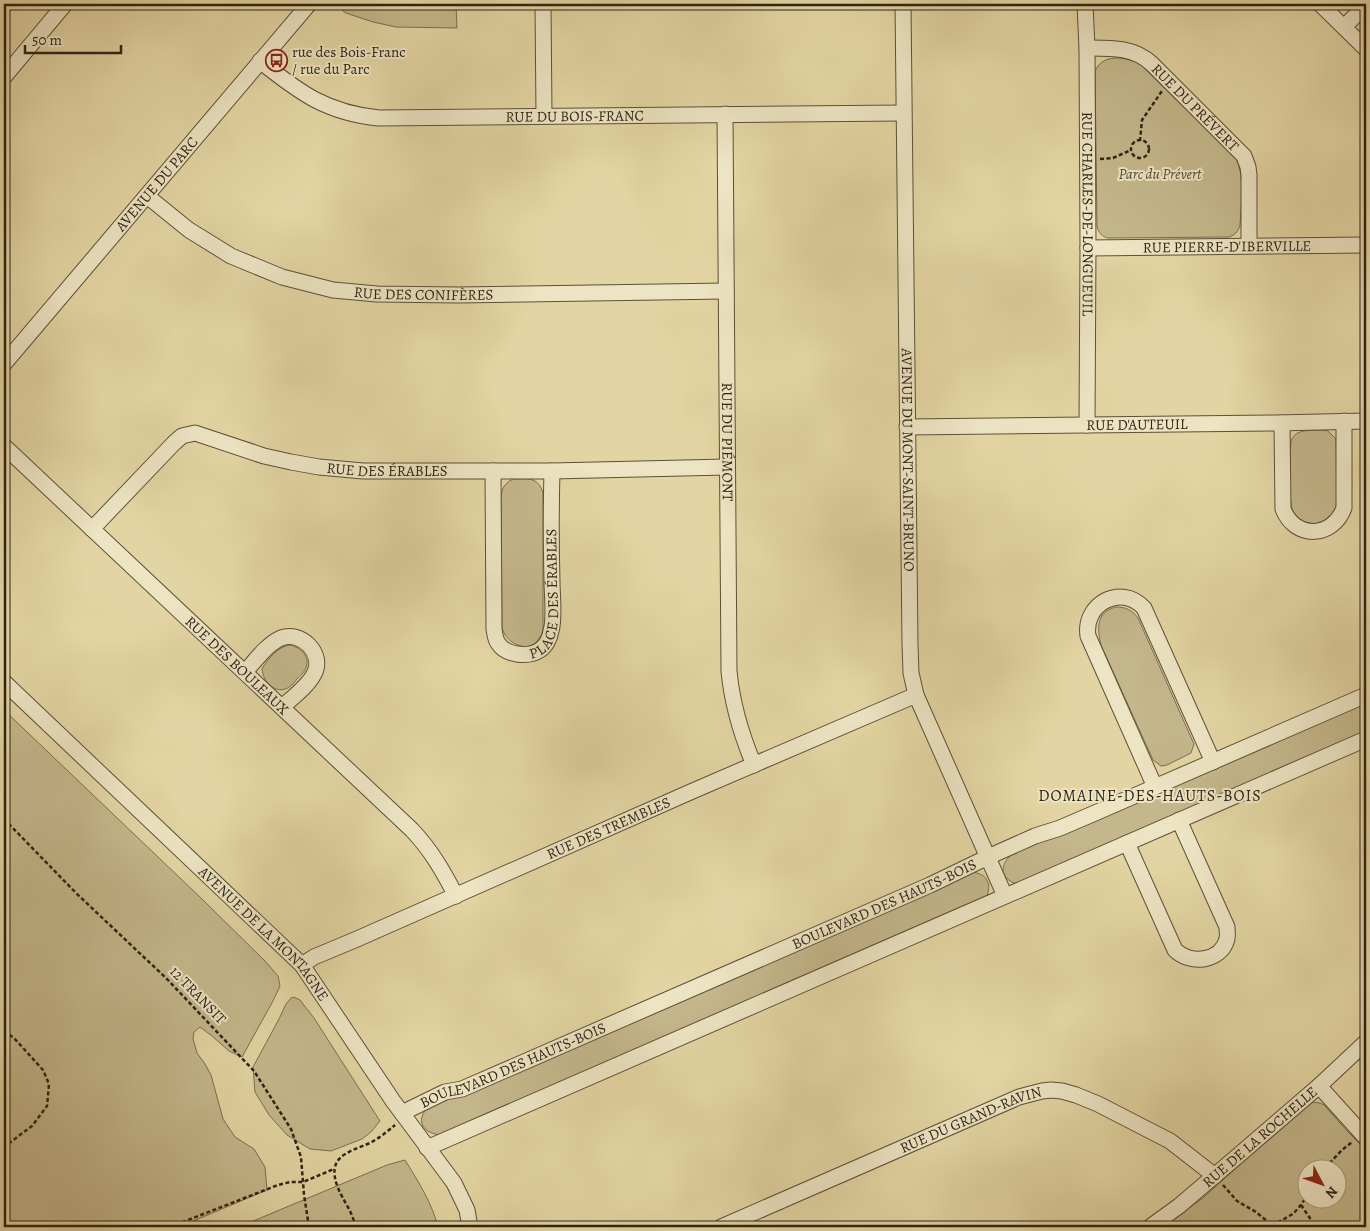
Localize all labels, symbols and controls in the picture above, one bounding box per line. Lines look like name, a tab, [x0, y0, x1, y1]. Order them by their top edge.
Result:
scale bar	[25, 22, 121, 54]
text: 50 m	[32, 30, 62, 50]
place label: rue des Bois-Franc / rue du Parc	[292, 42, 406, 79]
bus stop icon: rue des Bois-Franc / rue du Parc	[264, 49, 288, 73]
street label: RUE DU PRÉVERT	[1147, 59, 1244, 156]
street label: RUE DU BOIS-FRANC	[505, 105, 644, 127]
street label: RUE CHARLES-DE-LONGUEUIL	[1077, 112, 1098, 317]
street label: AVENUE DU PARC	[110, 133, 202, 236]
park label: Parc du Prévert	[1119, 164, 1202, 184]
street label: RUE PIERRE-D'IBERVILLE	[1143, 236, 1311, 257]
street label: RUE DES CONIFÈRES	[353, 282, 494, 305]
street label: AVENUE DU MONT-SAINT-BRUNO	[897, 347, 919, 572]
street label: RUE DU PIÉMONT	[717, 382, 738, 502]
street label: RUE D'AUTEUIL	[1086, 414, 1188, 435]
street label: RUE DES ÉRABLES	[326, 458, 448, 481]
street label: PLACE DES ÉRABLES	[527, 529, 563, 664]
street label: RUE DES BOULEAUX	[181, 612, 293, 719]
district label: DOMAINE-DES-HAUTS-BOIS	[1038, 785, 1262, 807]
street label: RUE DES TREMBLES	[544, 792, 674, 864]
street label: BOULEVARD DES HAUTS-BOIS	[789, 854, 980, 954]
street label: AVENUE DE LA MONTAGNE	[193, 861, 333, 1005]
street label: 12 TRANSIT	[165, 962, 231, 1029]
street label: BOULEVARD DES HAUTS-BOIS	[416, 1017, 609, 1113]
street label: RUE DU GRAND-RAVIN	[897, 1082, 1044, 1158]
street label: RUE DE LA ROCHELLE	[1198, 1082, 1321, 1192]
north arrow	[1298, 1158, 1348, 1208]
text: N	[1321, 1182, 1342, 1202]

